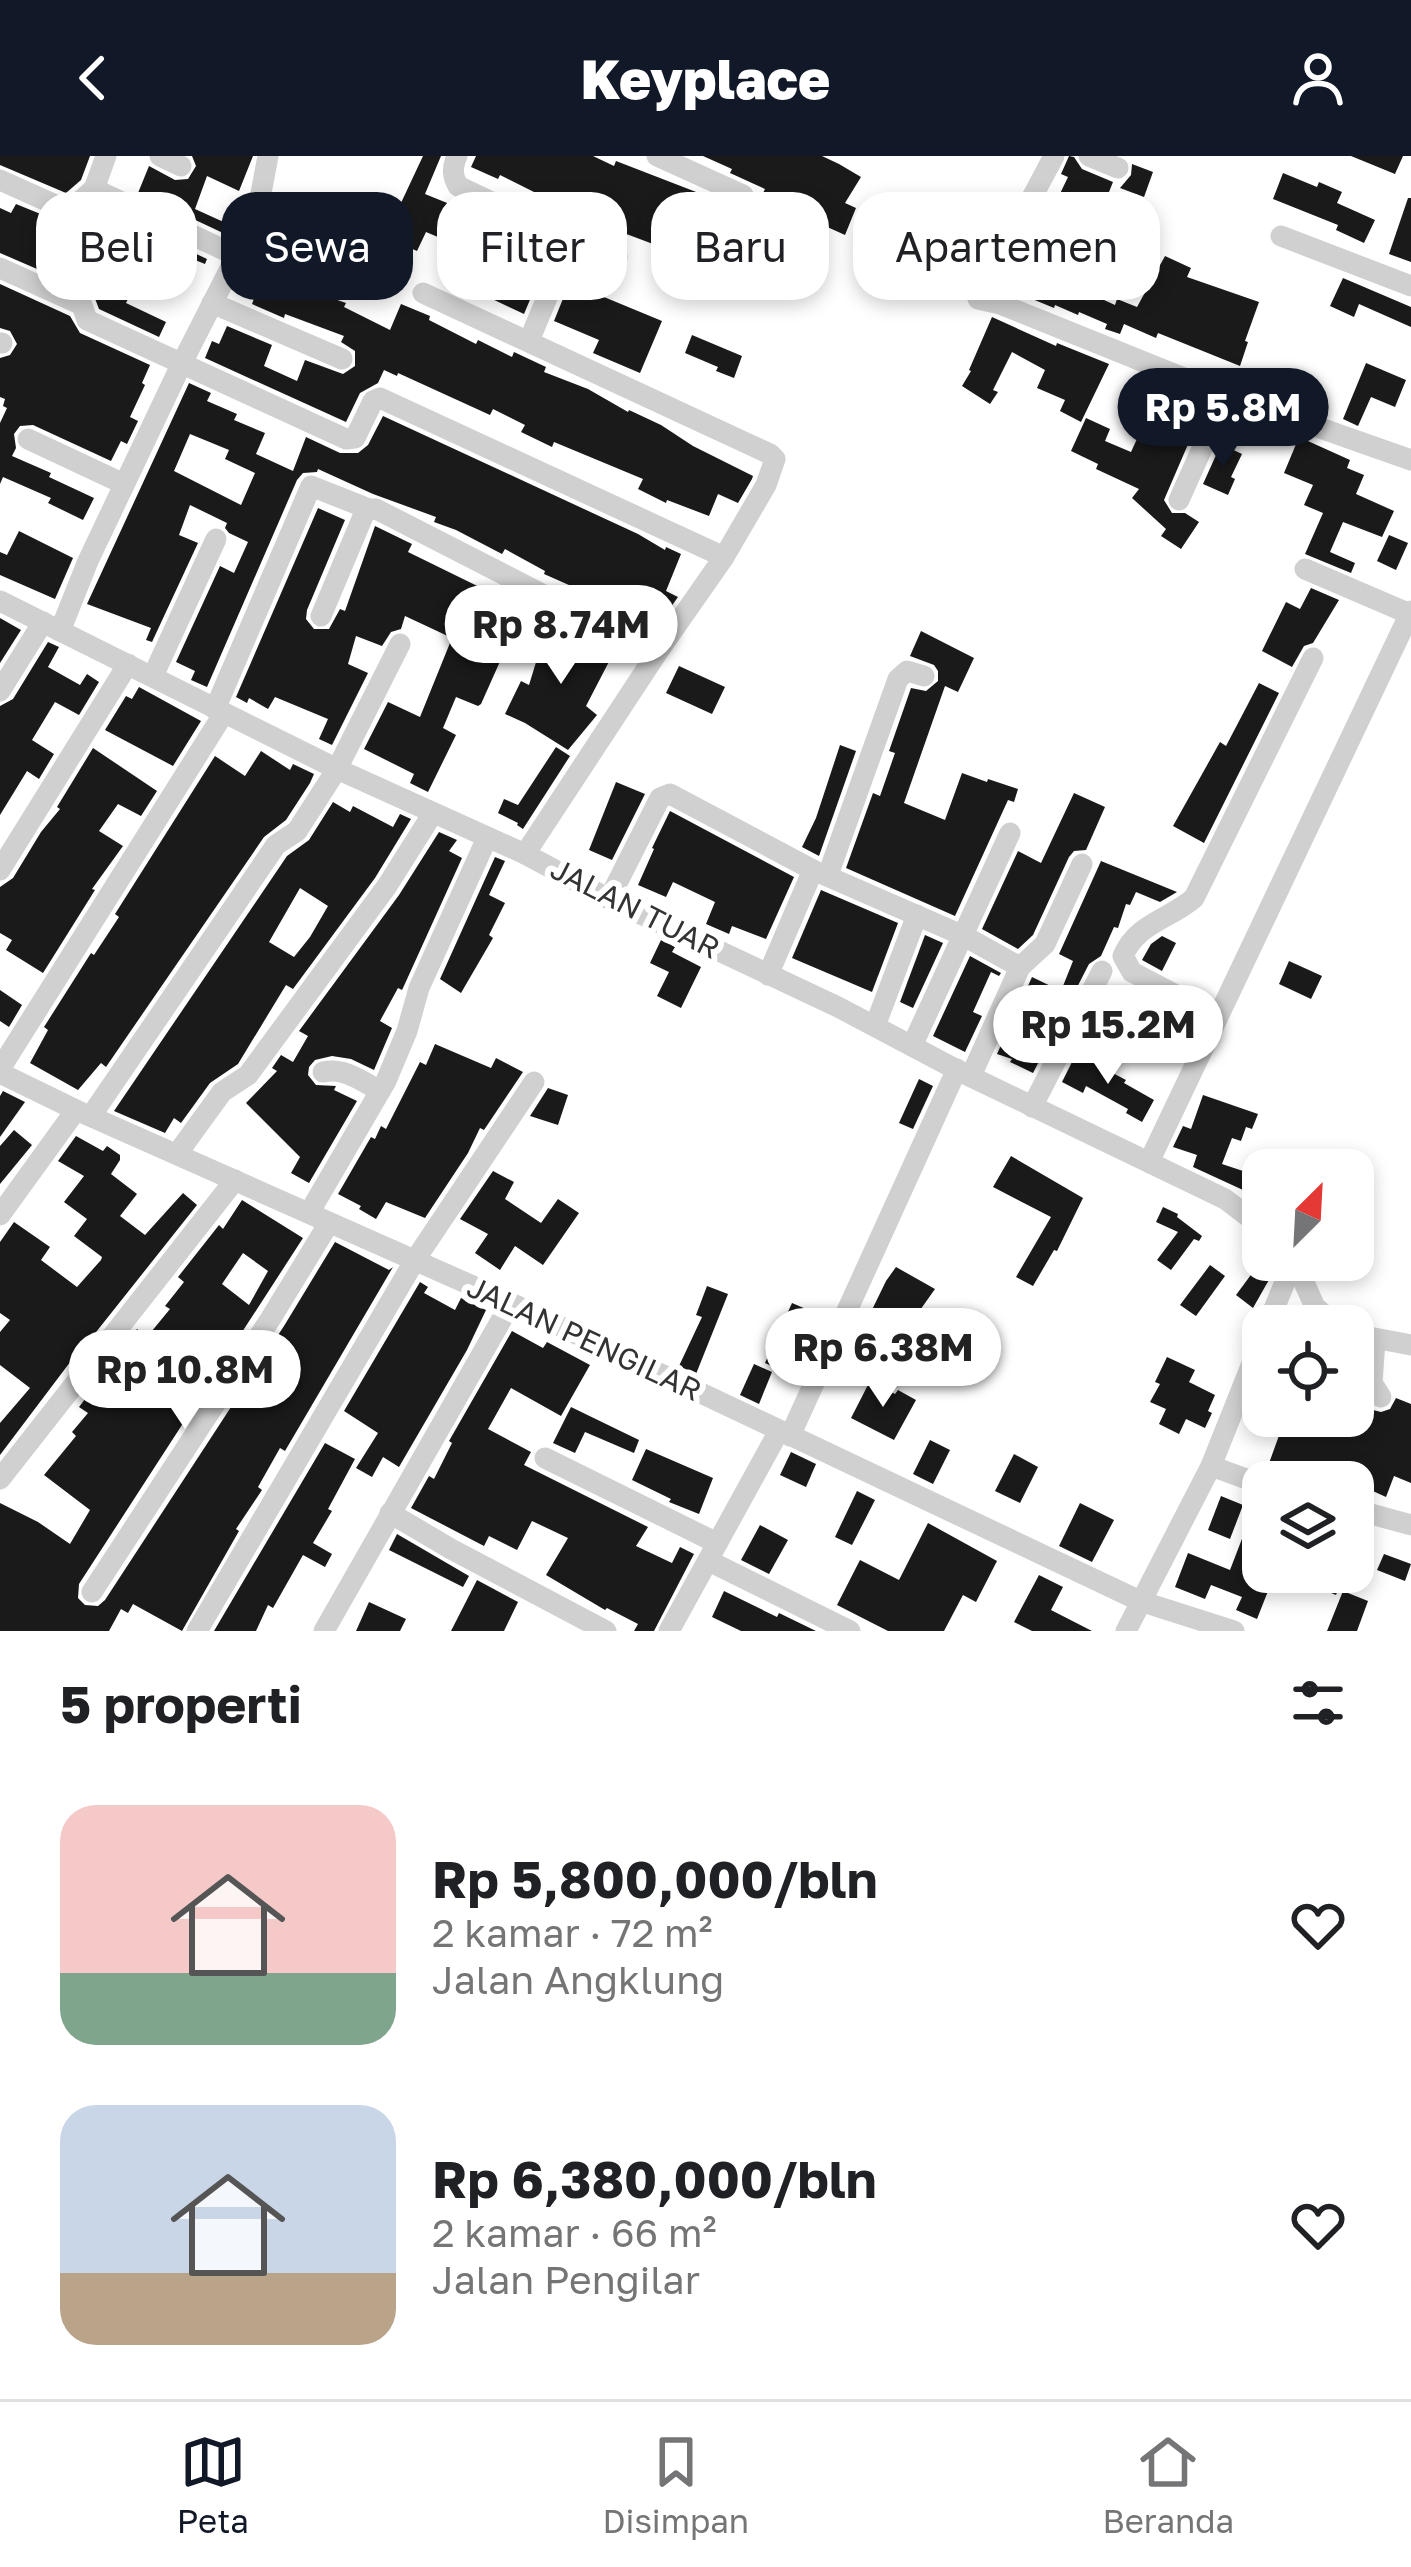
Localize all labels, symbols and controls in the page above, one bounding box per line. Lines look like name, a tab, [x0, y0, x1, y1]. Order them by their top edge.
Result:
icon: back	[60, 45, 126, 111]
icon: person	[1285, 45, 1351, 111]
text: Keyplace	[581, 46, 830, 111]
chip: Beli	[36, 192, 197, 300]
chip: Sewa	[221, 192, 413, 300]
chip: Filter	[437, 192, 627, 300]
chip: Baru	[651, 192, 829, 300]
chip: Apartemen	[853, 192, 1160, 300]
pin: Rp 5.8M	[1112, 368, 1334, 470]
text: Rp 5.8M	[1145, 383, 1301, 430]
pin: Rp 8.74M	[437, 585, 685, 687]
text: Rp 8.74M	[472, 600, 650, 647]
street label: JALAN TUAR	[545, 850, 726, 966]
pin: Rp 15.2M	[984, 985, 1232, 1087]
text: Rp 15.2M	[1020, 1000, 1196, 1047]
north arrow	[1242, 1149, 1374, 1281]
map controls	[1242, 1149, 1374, 1593]
street label: JALAN PENGILAR	[462, 1268, 707, 1408]
button: locate	[1242, 1305, 1374, 1437]
pin: Rp 6.38M	[759, 1308, 1007, 1410]
text: Rp 6.38M	[792, 1323, 974, 1370]
pin: Rp 10.8M	[61, 1330, 309, 1432]
text: Rp 10.8M	[96, 1345, 274, 1392]
button: layers	[1242, 1461, 1374, 1593]
icon: filters	[1285, 1670, 1351, 1736]
text: 5 properti	[60, 1673, 302, 1734]
text: Rp 5,800,000/bln	[432, 1848, 878, 1909]
icon: home	[156, 1853, 300, 1997]
icon: heart	[1285, 1892, 1351, 1958]
text: 2 kamar · 72 m²	[432, 1909, 713, 1956]
text: Jalan Angklung	[432, 1956, 724, 2003]
text: Rp 6,380,000/bln	[432, 2148, 877, 2209]
icon: home	[156, 2153, 300, 2297]
icon: heart	[1285, 2192, 1351, 2258]
text: 2 kamar · 66 m²	[432, 2209, 717, 2256]
text: Jalan Pengilar	[432, 2256, 700, 2303]
tab: Peta	[177, 2429, 249, 2540]
tab: Disimpan	[602, 2429, 749, 2540]
tab: Beranda	[1103, 2429, 1234, 2540]

